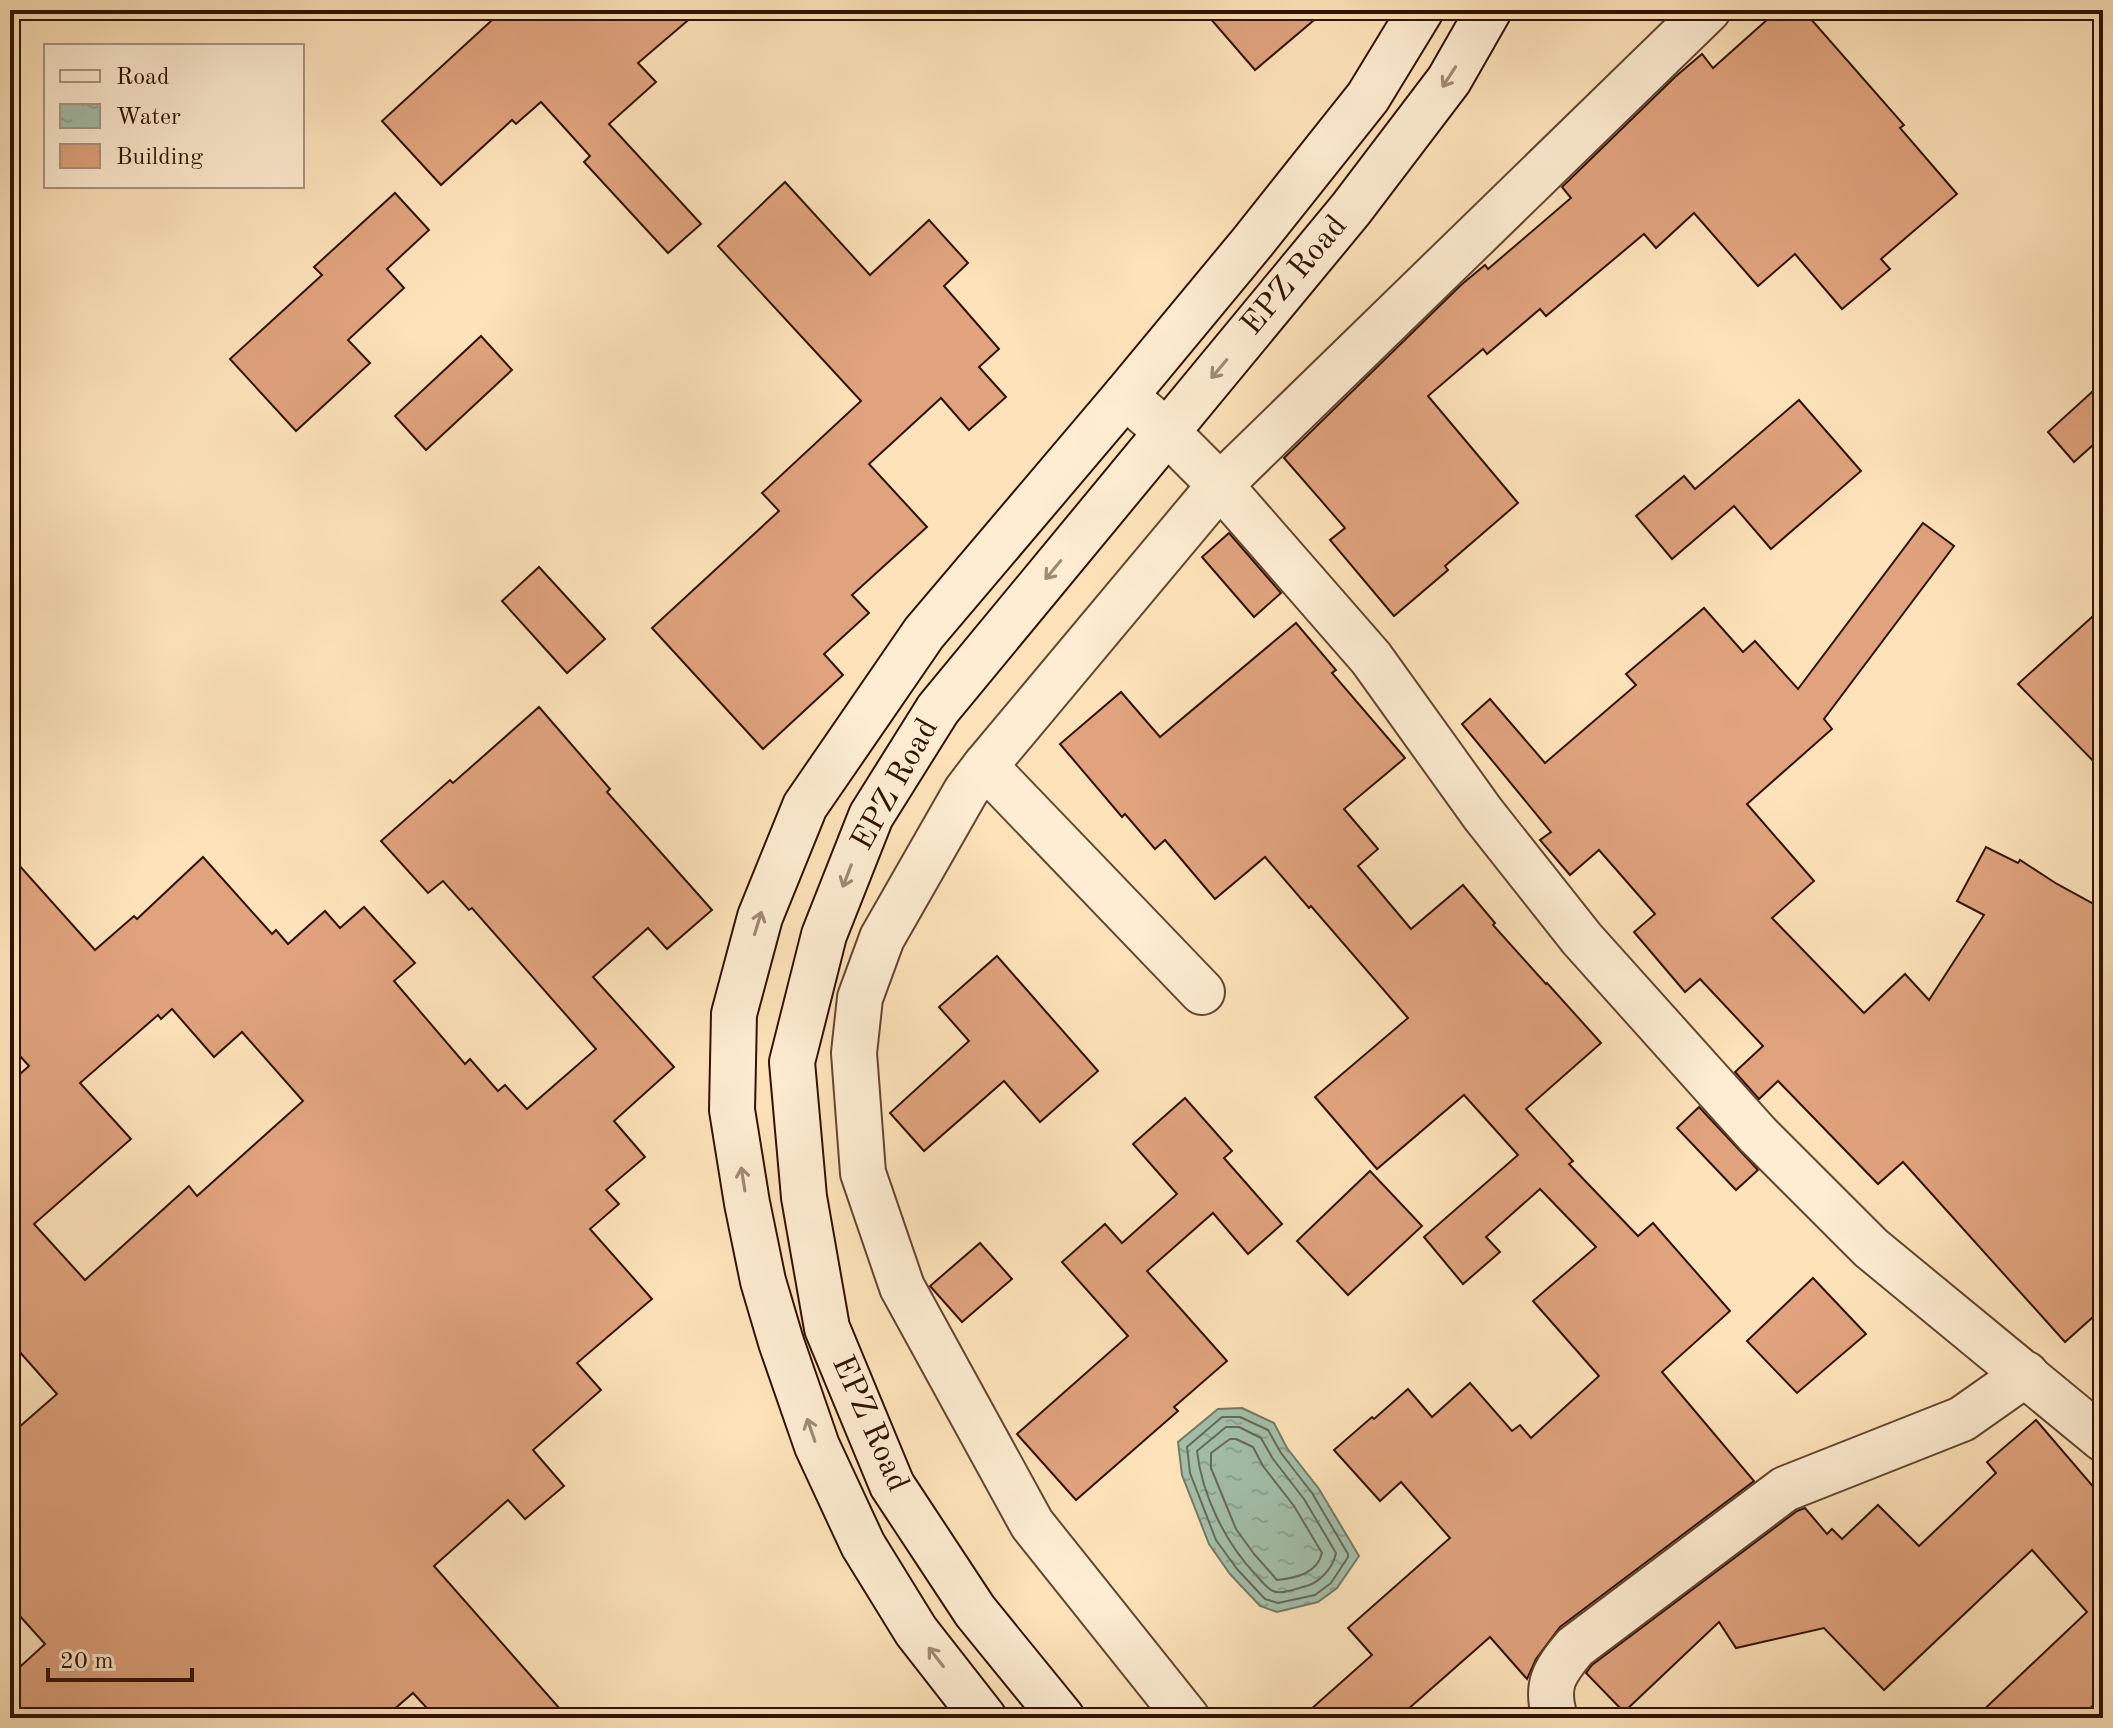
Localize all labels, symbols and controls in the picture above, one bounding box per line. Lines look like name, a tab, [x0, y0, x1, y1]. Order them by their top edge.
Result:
legend	[44, 44, 304, 188]
text: Road	[116, 66, 169, 90]
one-way arrow	[1441, 66, 1458, 88]
text: Water	[116, 106, 181, 130]
text: Building	[116, 146, 203, 170]
street label: EPZ Road	[1236, 210, 1354, 342]
one-way arrow	[1210, 358, 1228, 379]
one-way arrow	[1044, 559, 1062, 579]
street label: EPZ Road	[847, 714, 945, 856]
one-way arrow	[839, 863, 853, 888]
one-way arrow	[751, 911, 766, 937]
one-way arrow	[735, 1167, 750, 1192]
street label: EPZ Road	[825, 1351, 913, 1497]
one-way arrow	[803, 1418, 817, 1442]
scale bar	[48, 1632, 192, 1682]
one-way arrow	[927, 1647, 944, 1668]
text: 20 m	[60, 1650, 114, 1674]

